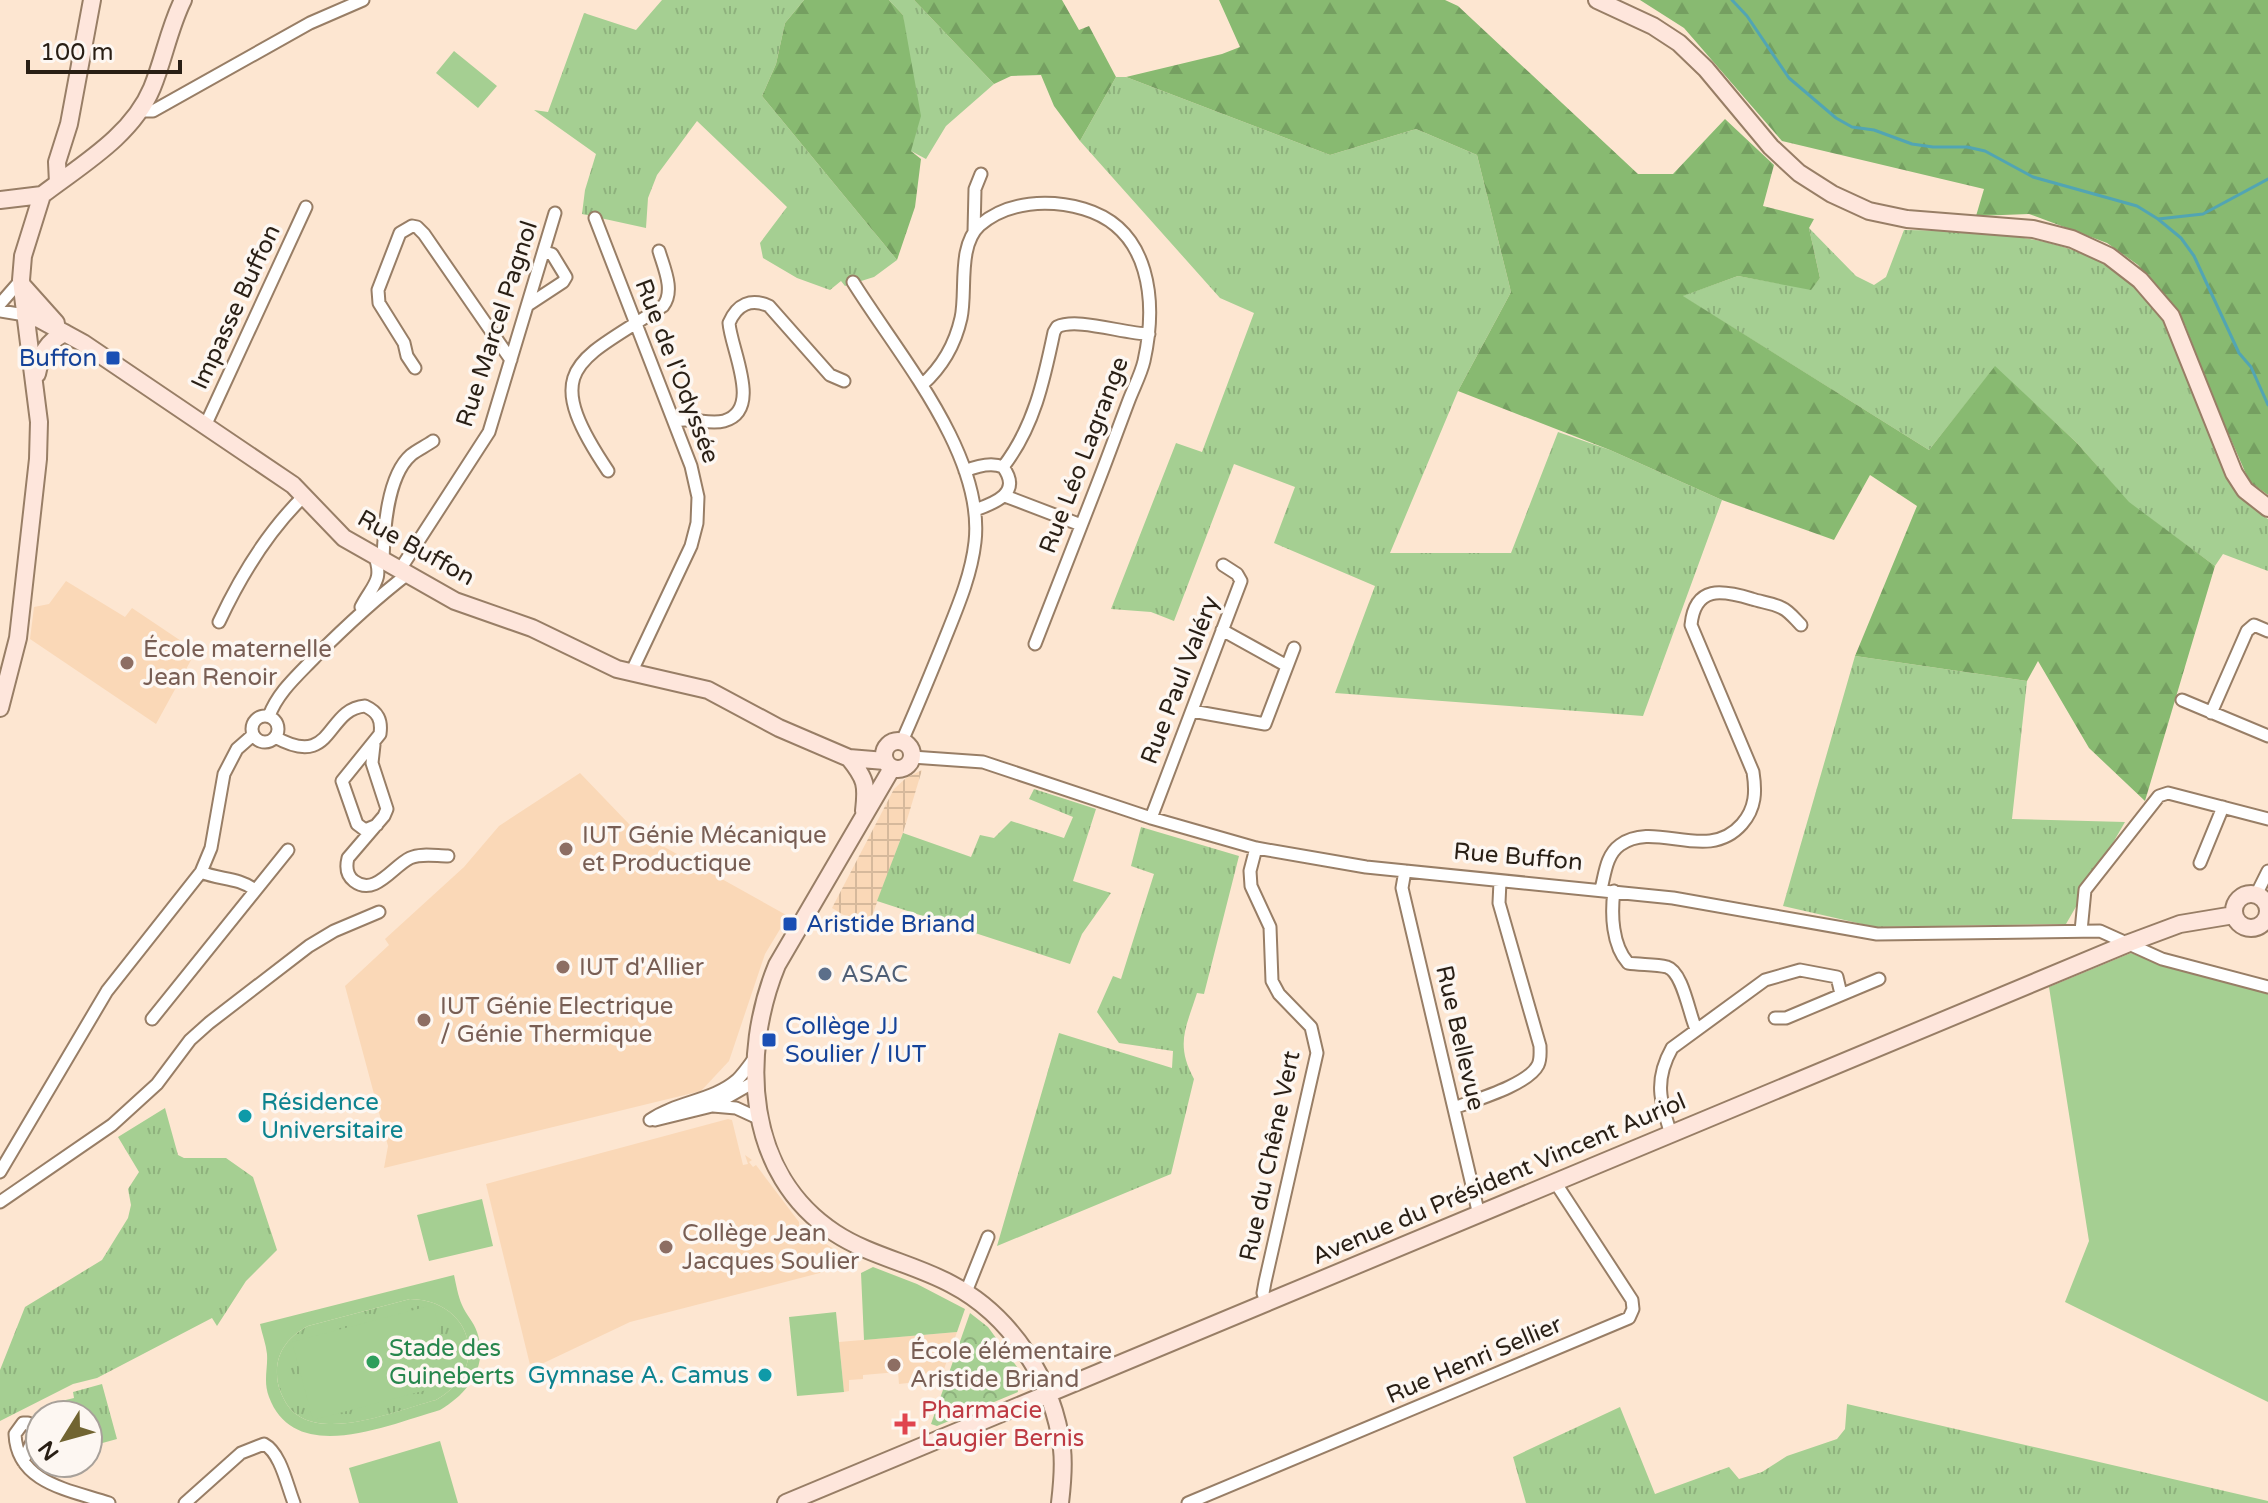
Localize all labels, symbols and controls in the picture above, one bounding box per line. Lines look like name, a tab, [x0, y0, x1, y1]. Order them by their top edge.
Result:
scale bar	[28, 24, 180, 74]
text: 100 m	[40, 38, 114, 67]
street label: Rue Marcel Pagnol	[450, 217, 544, 431]
street label: Impasse Buffon	[185, 220, 287, 394]
street label: Rue de l'Odyssée	[629, 275, 725, 467]
place label: Buffon	[19, 344, 97, 373]
marker: Buffon	[104, 349, 122, 367]
street label: Rue Léo Lagrange	[1033, 353, 1135, 557]
street label: Rue Buffon	[352, 504, 480, 592]
street label: Rue Paul Valéry	[1135, 592, 1225, 768]
place label: École maternelle Jean Renoir	[143, 634, 332, 692]
marker: École maternelle Jean Renoir	[118, 654, 136, 672]
place label: IUT Génie Mécanique et Productique	[582, 821, 827, 878]
street label: Rue Buffon	[1452, 837, 1584, 877]
marker: IUT Génie Mécanique et Productique	[557, 840, 575, 858]
place label: Aristide Briand	[806, 910, 975, 939]
marker: Aristide Briand	[781, 915, 799, 933]
place label: IUT d'Allier	[579, 953, 705, 982]
marker: IUT d'Allier	[554, 958, 572, 976]
place label: ASAC	[841, 960, 908, 989]
street label: Rue Bellevue	[1429, 963, 1491, 1113]
marker: ASAC	[816, 965, 834, 983]
place label: IUT Génie Electrique / Génie Thermique	[440, 992, 673, 1049]
marker: IUT Génie Electrique / Génie Thermique	[415, 1011, 433, 1029]
place label: Collège JJ Soulier / IUT	[785, 1012, 927, 1069]
marker: Collège JJ Soulier / IUT	[760, 1031, 778, 1049]
street label: Rue du Chêne Vert	[1234, 1048, 1306, 1264]
street label: Avenue du Président Vincent Auriol	[1308, 1087, 1690, 1271]
place label: Résidence Universitaire	[261, 1088, 403, 1145]
marker: Résidence Universitaire	[236, 1107, 254, 1125]
place label: Collège Jean Jacques Soulier	[682, 1219, 860, 1276]
marker: Collège Jean Jacques Soulier	[657, 1238, 675, 1256]
street label: Rue Henri Sellier	[1382, 1310, 1567, 1410]
place label: Stade des Guineberts	[389, 1334, 515, 1391]
place label: École élémentaire Aristide Briand	[910, 1336, 1112, 1394]
marker: Stade des Guineberts	[364, 1353, 382, 1371]
marker: École élémentaire Aristide Briand	[885, 1356, 903, 1374]
place label: Gymnase A. Camus	[528, 1361, 749, 1390]
marker: Gymnase A. Camus	[756, 1366, 774, 1384]
place label: Pharmacie Laugier Bernis	[921, 1396, 1084, 1453]
north arrow	[24, 1399, 104, 1479]
marker: Pharmacie Laugier Bernis	[896, 1415, 914, 1433]
text: N	[33, 1436, 65, 1465]

